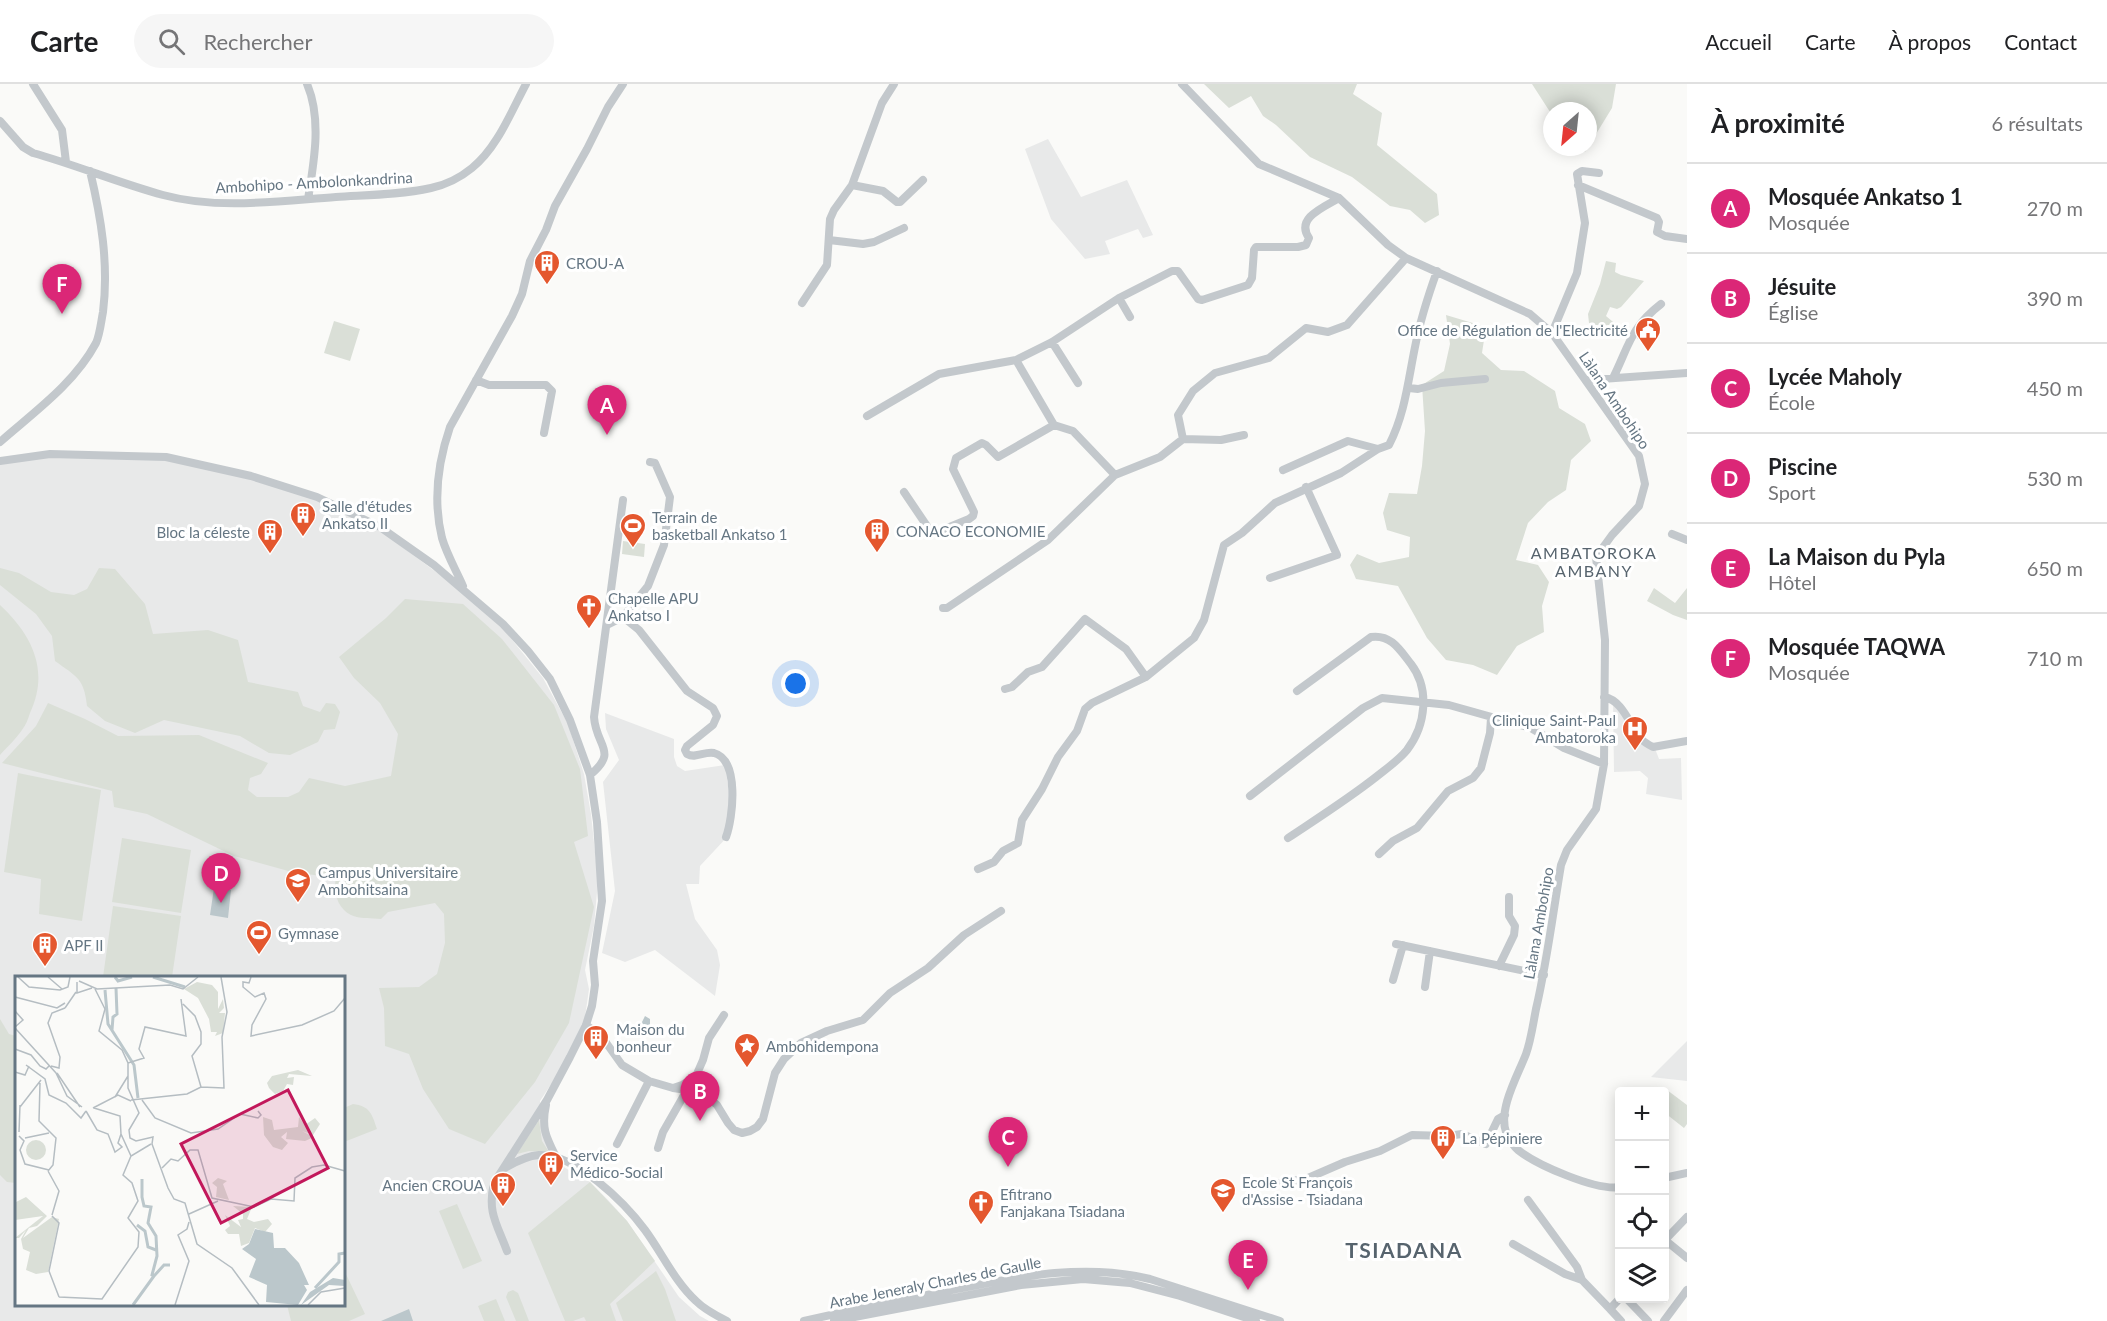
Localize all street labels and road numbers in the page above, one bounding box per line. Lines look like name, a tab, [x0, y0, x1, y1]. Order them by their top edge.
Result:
street label: Ambohipo - Ambolonkandrina	[215, 168, 413, 196]
street label: Làlana Ambohipo	[1576, 348, 1654, 452]
street label: Làlana Ambohipo	[1519, 866, 1557, 980]
street label: Arabe Jeneraly Charles de Gaulle	[828, 1253, 1043, 1311]

